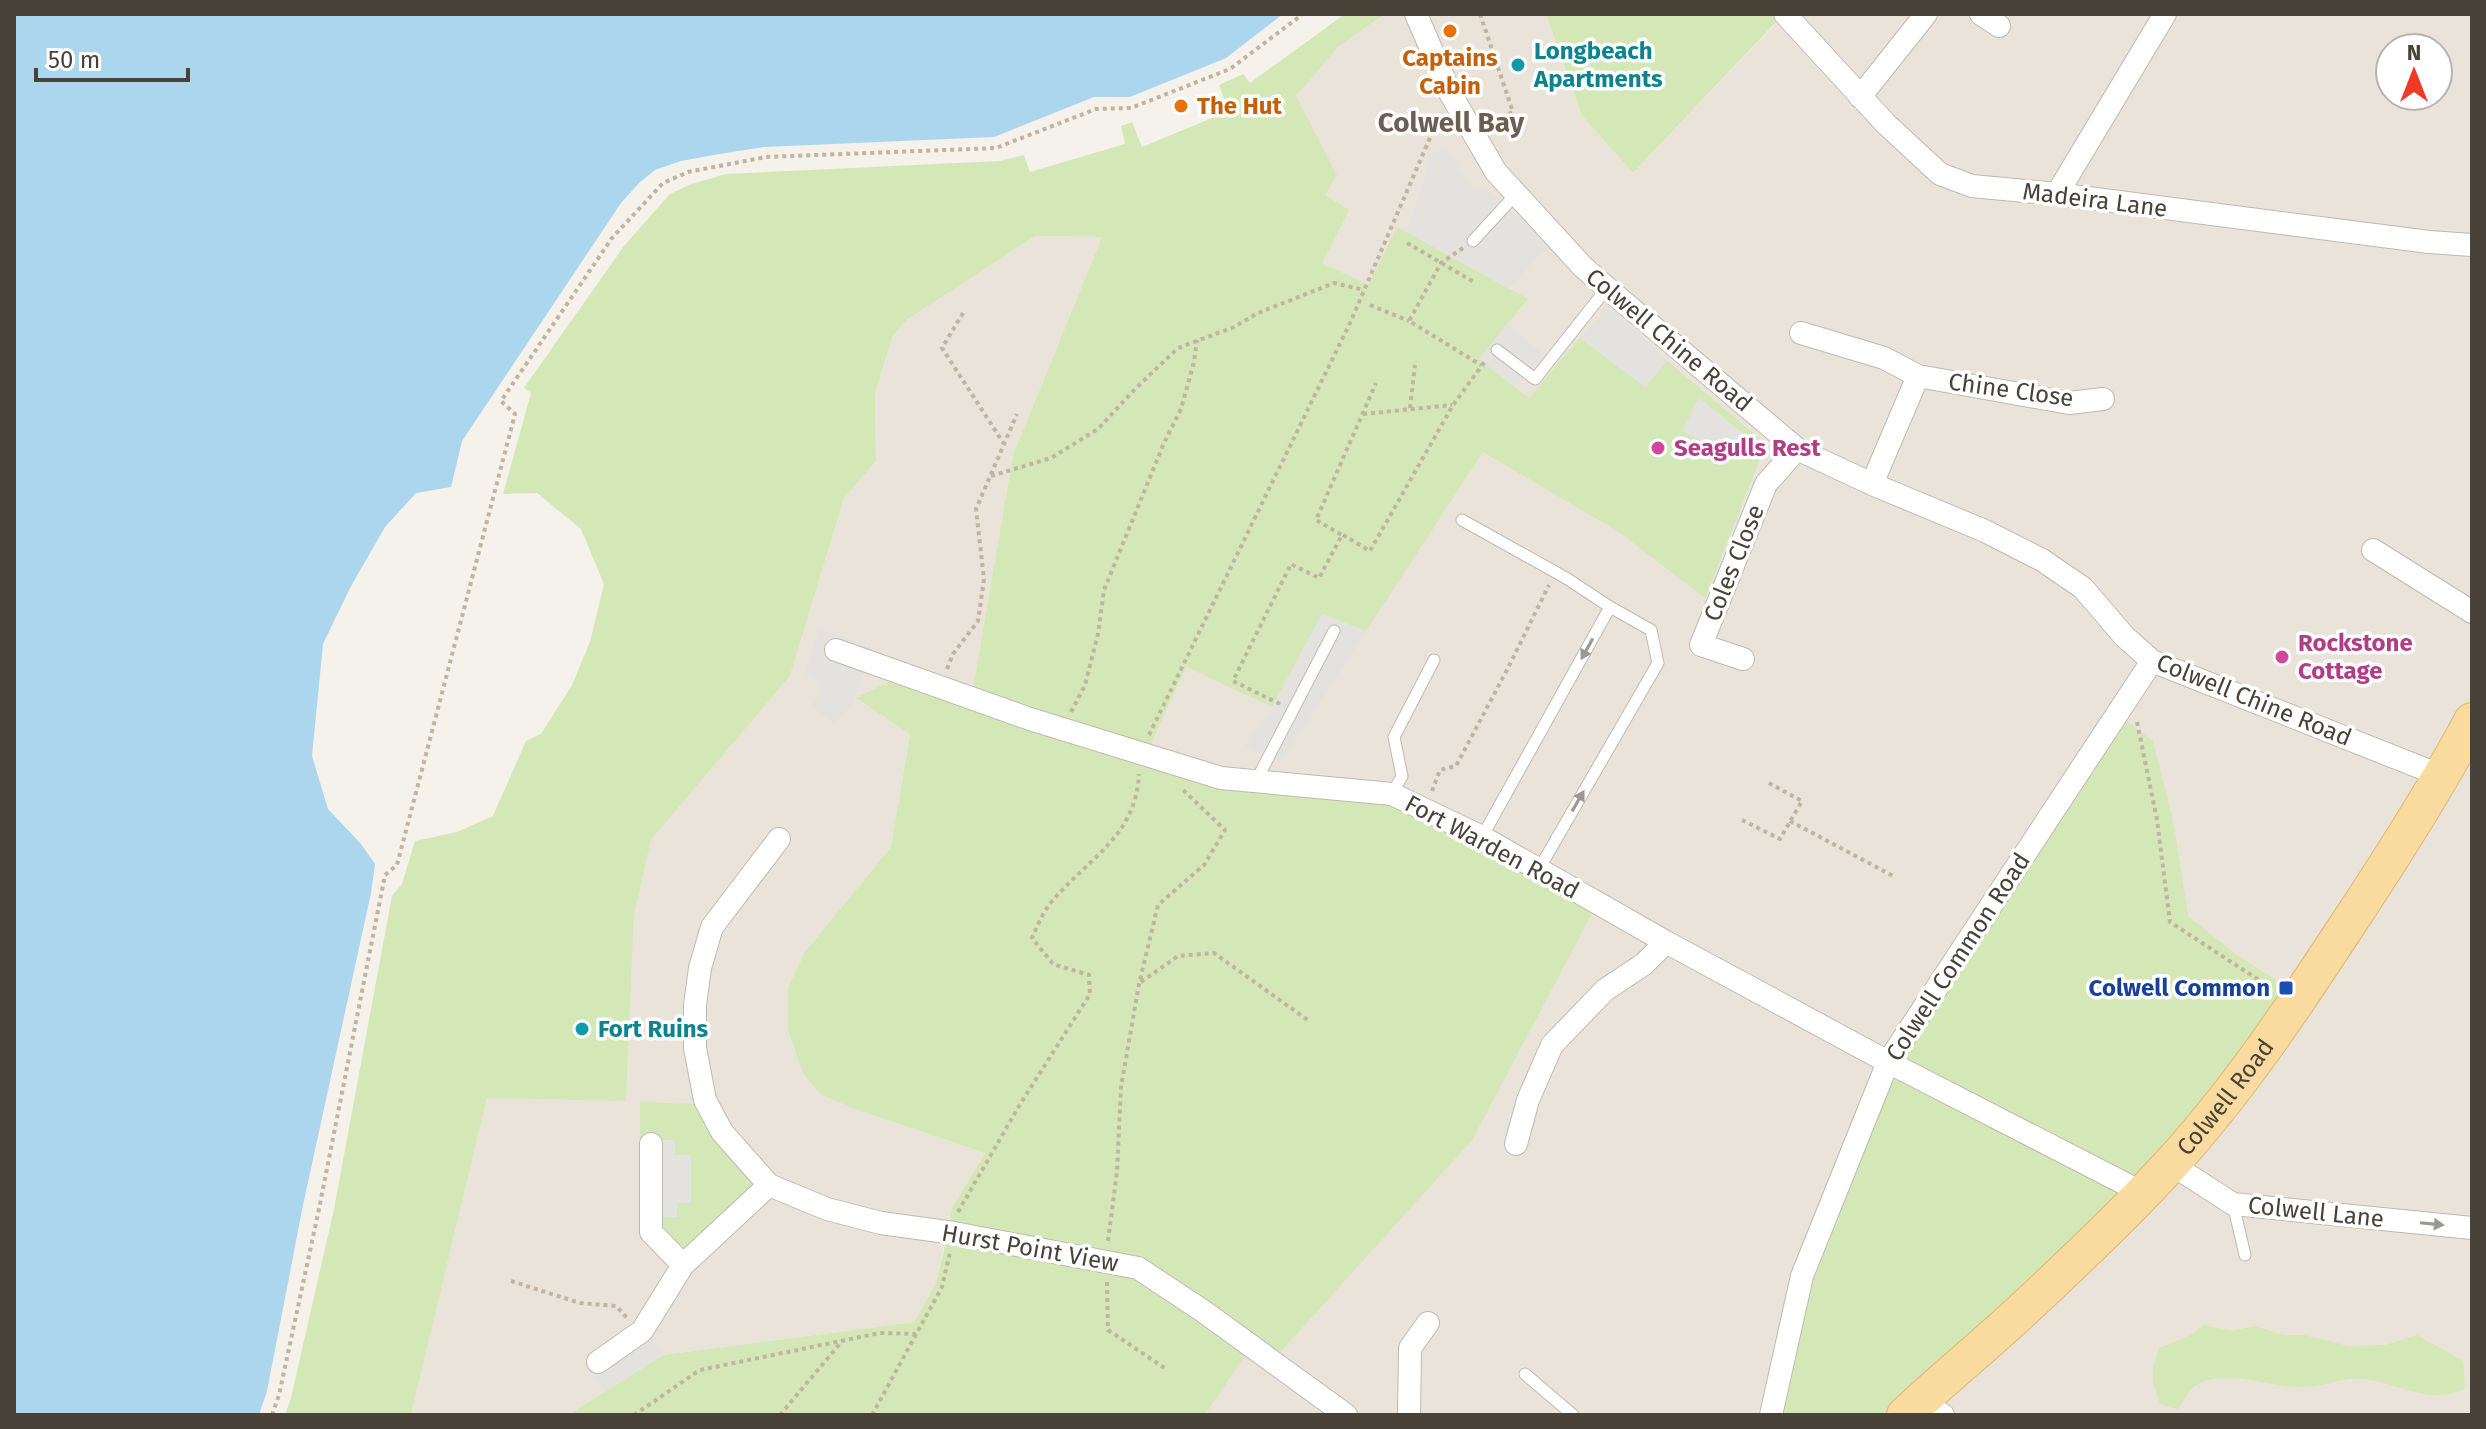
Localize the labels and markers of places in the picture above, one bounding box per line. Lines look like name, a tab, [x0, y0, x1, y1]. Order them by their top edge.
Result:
marker: Captains Cabin	[1441, 22, 1459, 40]
place label: Longbeach Apartments	[1533, 37, 1663, 93]
place label: Captains Cabin	[1402, 44, 1498, 100]
marker: Longbeach Apartments	[1509, 56, 1527, 74]
place label: The Hut	[1197, 92, 1282, 120]
marker: The Hut	[1172, 97, 1190, 115]
place label: Seagulls Rest	[1674, 434, 1821, 462]
marker: Seagulls Rest	[1649, 439, 1667, 457]
place label: Rockstone Cottage	[2298, 629, 2413, 685]
marker: Rockstone Cottage	[2273, 648, 2291, 666]
place label: Colwell Common	[2089, 974, 2270, 1002]
marker: Colwell Common	[2277, 979, 2295, 997]
place label: Fort Ruins	[598, 1015, 709, 1043]
marker: Fort Ruins	[573, 1020, 591, 1038]

